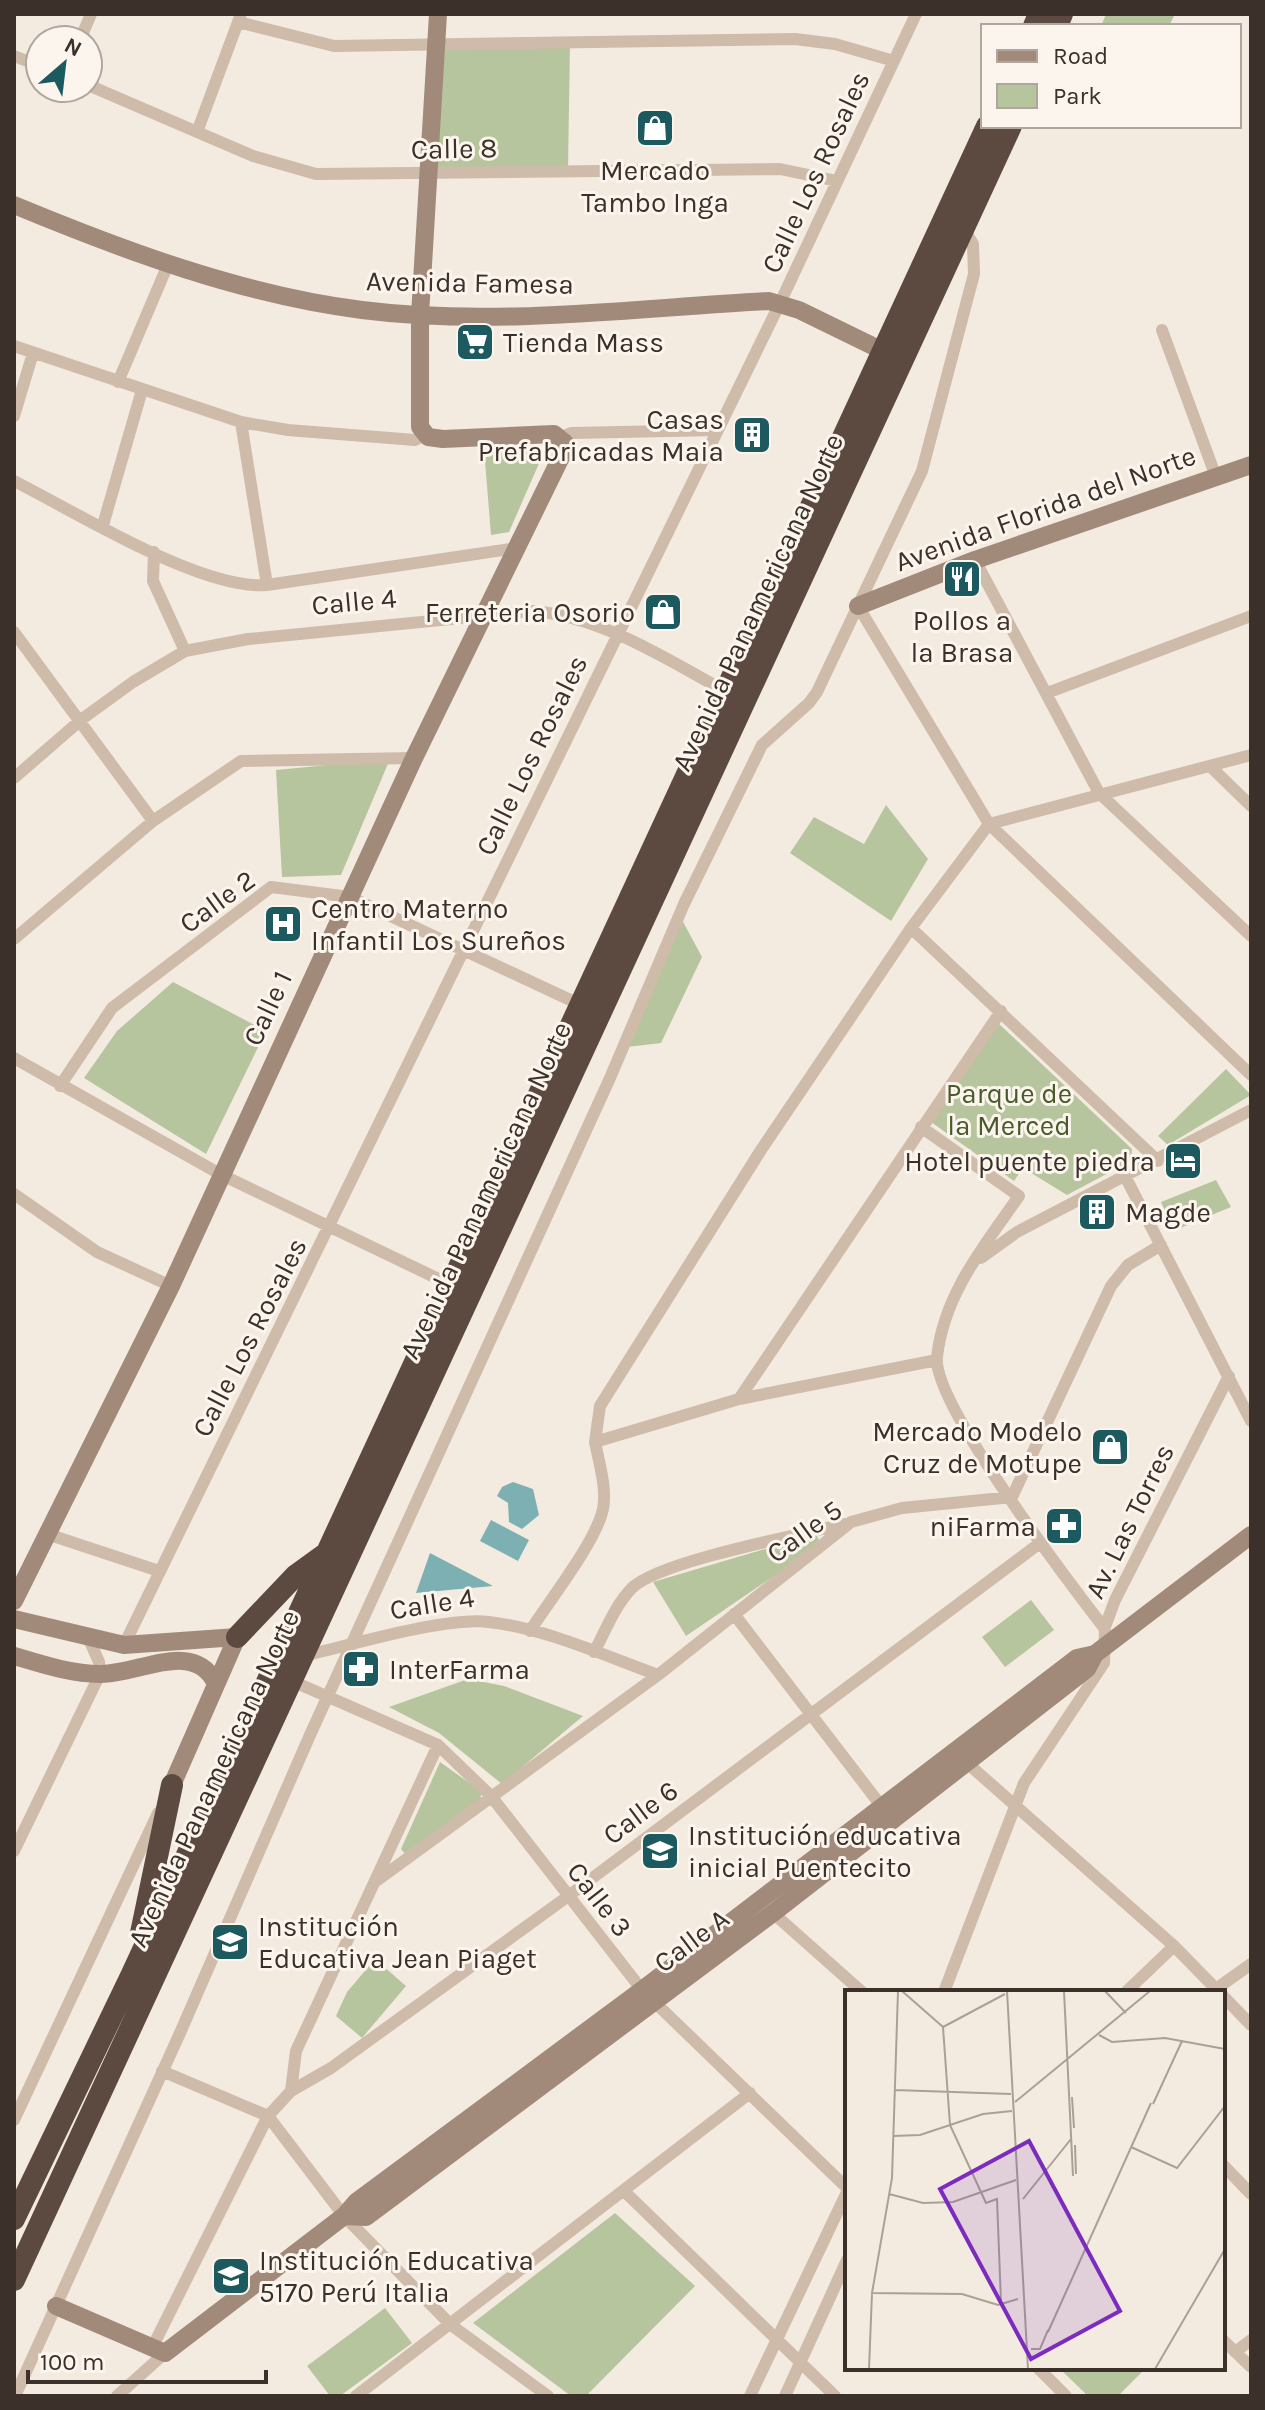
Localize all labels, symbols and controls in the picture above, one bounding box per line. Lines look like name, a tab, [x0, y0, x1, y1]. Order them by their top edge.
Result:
north arrow	[24, 24, 104, 104]
legend	[981, 24, 1241, 128]
text: N	[60, 32, 86, 62]
text: Road	[1053, 42, 1108, 70]
street label: Calle Los Rosales	[754, 66, 877, 278]
text: Park	[1053, 82, 1102, 110]
shop icon: Mercado Tambo Inga	[634, 107, 676, 149]
street label: Calle 8	[410, 131, 498, 166]
place label: Mercado Tambo Inga	[581, 154, 729, 219]
street label: Avenida Famesa	[366, 264, 574, 301]
supermarket icon: Tienda Mass	[454, 321, 496, 363]
place label: Tienda Mass	[503, 326, 664, 359]
place label: Casas Prefabricadas Maia	[478, 403, 724, 468]
building icon: Casas Prefabricadas Maia	[731, 414, 773, 456]
street label: Avenida Panamericana Norte	[665, 428, 850, 776]
street label: Avenida Florida del Norte	[890, 439, 1200, 578]
restaurant icon: Pollos a la Brasa	[941, 558, 983, 600]
street label: Calle 4	[310, 581, 398, 622]
shop icon: Ferreteria Osorio	[642, 591, 684, 633]
place label: Ferreteria Osorio	[425, 596, 635, 629]
place label: Pollos a la Brasa	[911, 604, 1013, 669]
street label: Calle Los Rosales	[469, 650, 594, 861]
street label: Calle 2	[173, 863, 262, 940]
place label: Centro Materno Infantil Los Sureños	[311, 892, 566, 957]
hospital icon: Centro Materno Infantil Los Sureños	[262, 903, 304, 945]
street label: Calle 1	[236, 966, 299, 1051]
street label: Avenida Panamericana Norte	[393, 1016, 578, 1364]
park label: Parque de la Merced	[946, 1077, 1072, 1142]
hotel icon: Hotel puente piedra	[1162, 1140, 1204, 1182]
place label: Hotel puente piedra	[904, 1145, 1155, 1178]
building icon: Magde	[1076, 1191, 1118, 1233]
place label: Magde	[1125, 1196, 1211, 1229]
street label: Calle Los Rosales	[185, 1232, 314, 1442]
place label: Mercado Modelo Cruz de Motupe	[872, 1415, 1082, 1480]
shop icon: Mercado Modelo Cruz de Motupe	[1089, 1426, 1131, 1468]
street label: Av. Las Torres	[1078, 1439, 1181, 1604]
street label: Calle 5	[760, 1493, 848, 1570]
pharmacy icon: niFarma	[1043, 1505, 1085, 1547]
place label: niFarma	[930, 1510, 1036, 1543]
street label: Calle 4	[388, 1580, 477, 1626]
street label: Avenida Panamericana Norte	[121, 1604, 306, 1952]
pharmacy icon: InterFarma	[340, 1648, 382, 1690]
place label: InterFarma	[389, 1653, 530, 1686]
street label: Calle 6	[596, 1774, 684, 1851]
place label: Institución educativa inicial Puentecito	[688, 1819, 962, 1884]
school or university icon: Institución educativa inicial Puentecito	[639, 1830, 681, 1872]
street label: Calle 3	[560, 1855, 639, 1943]
street label: Calle A	[647, 1902, 735, 1979]
place label: Institución Educativa Jean Piaget	[258, 1910, 537, 1975]
school or university icon: Institución Educativa Jean Piaget	[209, 1921, 251, 1963]
inset map	[845, 1990, 1225, 2370]
place label: Institución Educativa 5170 Perú Italia	[259, 2244, 534, 2309]
school or university icon: Institución Educativa 5170 Perú Italia	[210, 2255, 252, 2297]
scale bar	[28, 2334, 266, 2384]
text: 100 m	[40, 2348, 105, 2376]

